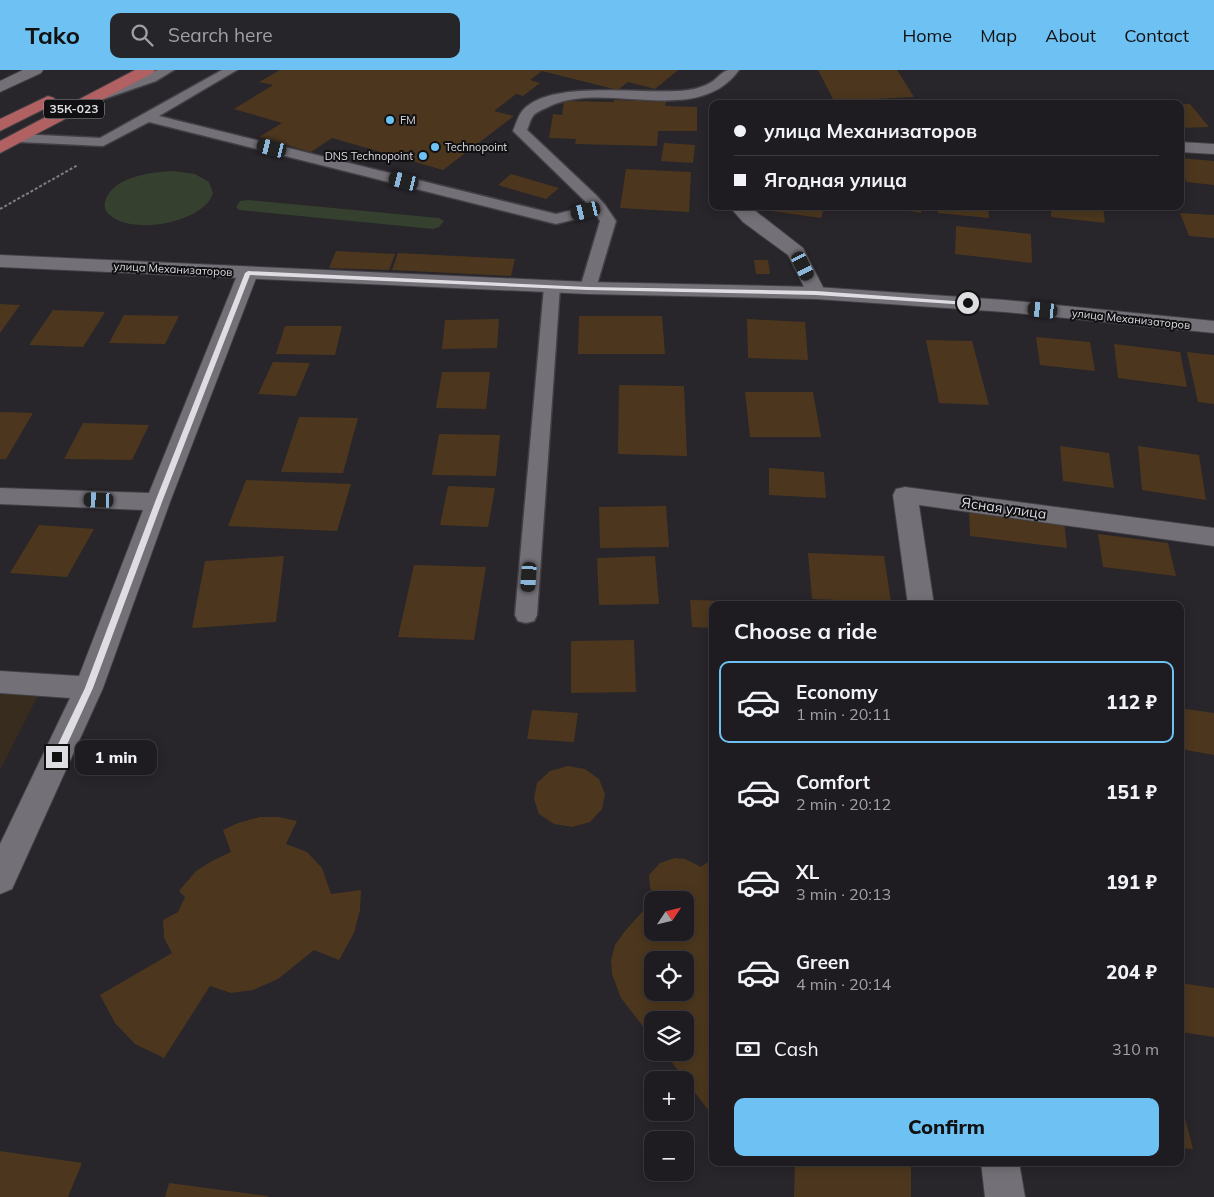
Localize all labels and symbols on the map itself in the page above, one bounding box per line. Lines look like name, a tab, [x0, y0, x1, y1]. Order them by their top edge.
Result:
road number: 35К-023	[44, 100, 104, 118]
place label: FM	[400, 113, 416, 127]
marker: FM	[384, 114, 396, 126]
car	[255, 137, 288, 159]
place label: Technopoint	[445, 140, 507, 154]
marker: Technopoint	[429, 141, 441, 153]
place label: DNS Technopoint	[325, 149, 413, 163]
marker: DNS Technopoint	[417, 150, 429, 162]
car	[387, 170, 420, 192]
car	[569, 200, 602, 222]
car	[789, 249, 816, 283]
street label: улица Механизаторов	[113, 259, 233, 279]
route start	[957, 292, 979, 314]
car	[1027, 301, 1058, 319]
street label: улица Механизаторов	[1071, 306, 1191, 332]
car	[83, 492, 114, 508]
street label: Ясная улица	[960, 493, 1048, 523]
car	[520, 562, 537, 592]
callout: 1 min	[74, 740, 157, 774]
route end	[46, 746, 68, 768]
north arrow	[644, 891, 694, 941]

